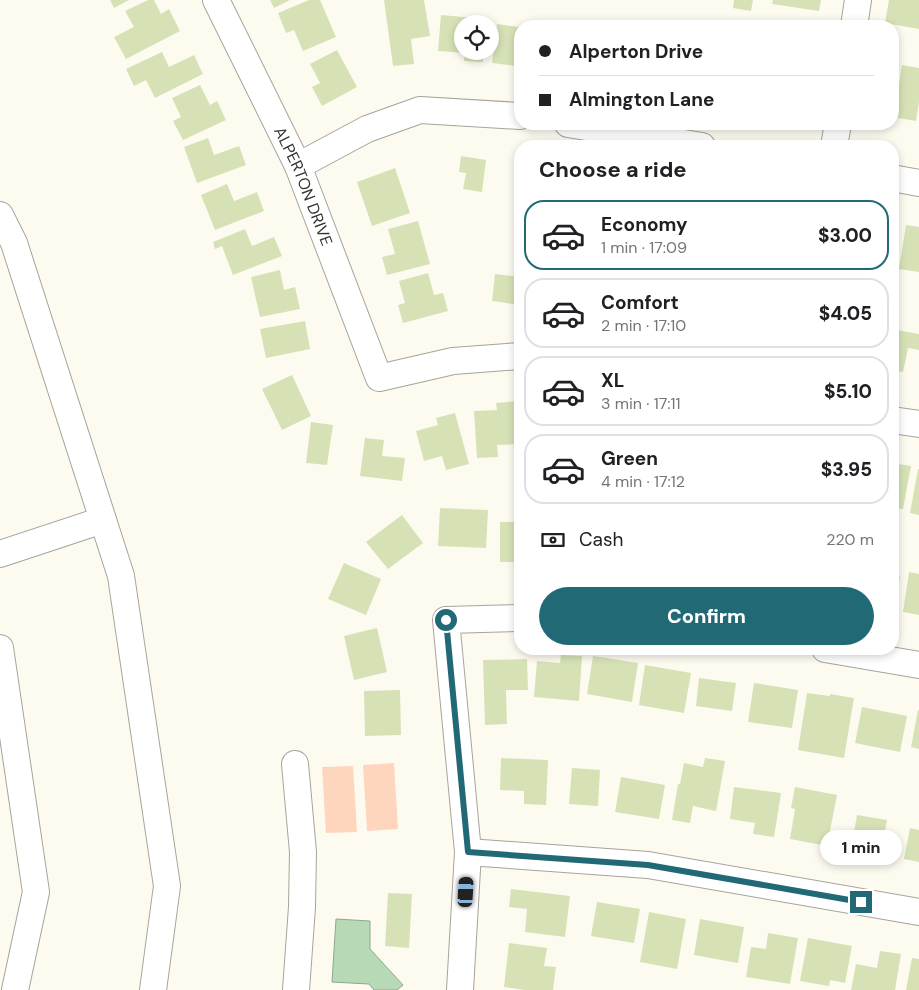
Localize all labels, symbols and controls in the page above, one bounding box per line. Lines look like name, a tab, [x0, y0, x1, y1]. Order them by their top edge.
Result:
map controls	[454, 15, 499, 60]
button: locate	[454, 15, 499, 60]
text: Alperton Drive	[569, 39, 703, 64]
text: Almington Lane	[569, 87, 714, 112]
street label: ALPERTON DRIVE	[269, 123, 337, 249]
text: Choose a ride	[539, 155, 687, 184]
text: Economy	[601, 212, 688, 237]
icon: car	[541, 213, 586, 258]
text: $3.00	[818, 223, 872, 248]
text: 1 min · 17:09	[601, 237, 687, 258]
text: Comfort	[601, 290, 679, 315]
icon: car	[541, 291, 586, 336]
text: $4.05	[819, 301, 872, 326]
text: 2 min · 17:10	[601, 315, 686, 336]
text: XL	[601, 368, 624, 393]
icon: car	[541, 369, 586, 414]
text: $5.10	[824, 379, 872, 404]
text: 3 min · 17:11	[601, 393, 680, 414]
text: Green	[601, 446, 658, 471]
icon: car	[541, 447, 586, 492]
text: $3.95	[821, 457, 872, 482]
text: 4 min · 17:12	[601, 471, 685, 492]
icon: cash	[539, 526, 567, 554]
text: Cash	[579, 527, 623, 552]
text: 220 m	[826, 529, 874, 550]
button: Confirm	[539, 587, 874, 645]
route start	[435, 609, 457, 631]
callout: 1 min	[820, 830, 902, 864]
text: 1 min	[841, 837, 881, 858]
car	[457, 877, 474, 907]
route end	[850, 891, 872, 913]

